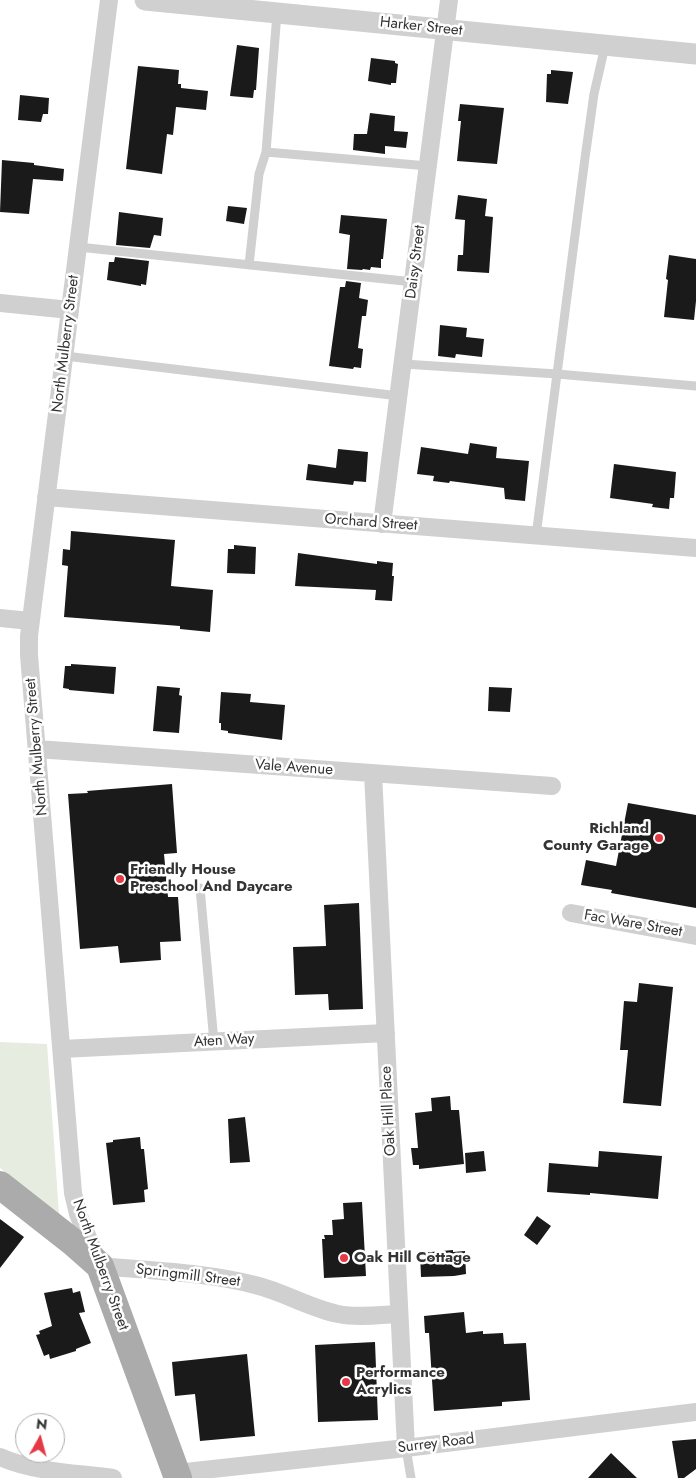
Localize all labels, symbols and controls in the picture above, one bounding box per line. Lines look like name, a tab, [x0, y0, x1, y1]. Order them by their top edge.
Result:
street label: Harker Street	[379, 14, 463, 40]
street label: Daisy Street	[403, 224, 429, 300]
street label: North Mulberry Street	[49, 274, 83, 414]
street label: Orchard Street	[324, 511, 418, 535]
street label: North Mulberry Street	[22, 677, 52, 817]
street label: Vale Avenue	[254, 756, 334, 780]
place label: Richland County Garage	[543, 820, 649, 855]
marker: Richland County Garage	[653, 832, 665, 844]
place label: Friendly House Preschool And Daycare	[130, 861, 293, 896]
marker: Friendly House Preschool And Daycare	[114, 873, 126, 885]
street label: Fac Ware Street	[582, 907, 684, 941]
street label: Aten Way	[193, 1030, 255, 1052]
street label: Oak Hill Place	[378, 1066, 400, 1156]
street label: North Mulberry Street	[68, 1197, 132, 1333]
place label: Oak Hill Cottage	[354, 1249, 471, 1267]
marker: Oak Hill Cottage	[338, 1252, 350, 1264]
street label: Springmill Street	[135, 1261, 241, 1291]
place label: Performance Acrylics	[356, 1364, 445, 1399]
marker: Performance Acrylics	[340, 1376, 352, 1388]
north arrow	[15, 1413, 65, 1463]
text: N	[35, 1414, 48, 1435]
street label: Surrey Road	[397, 1430, 475, 1458]

